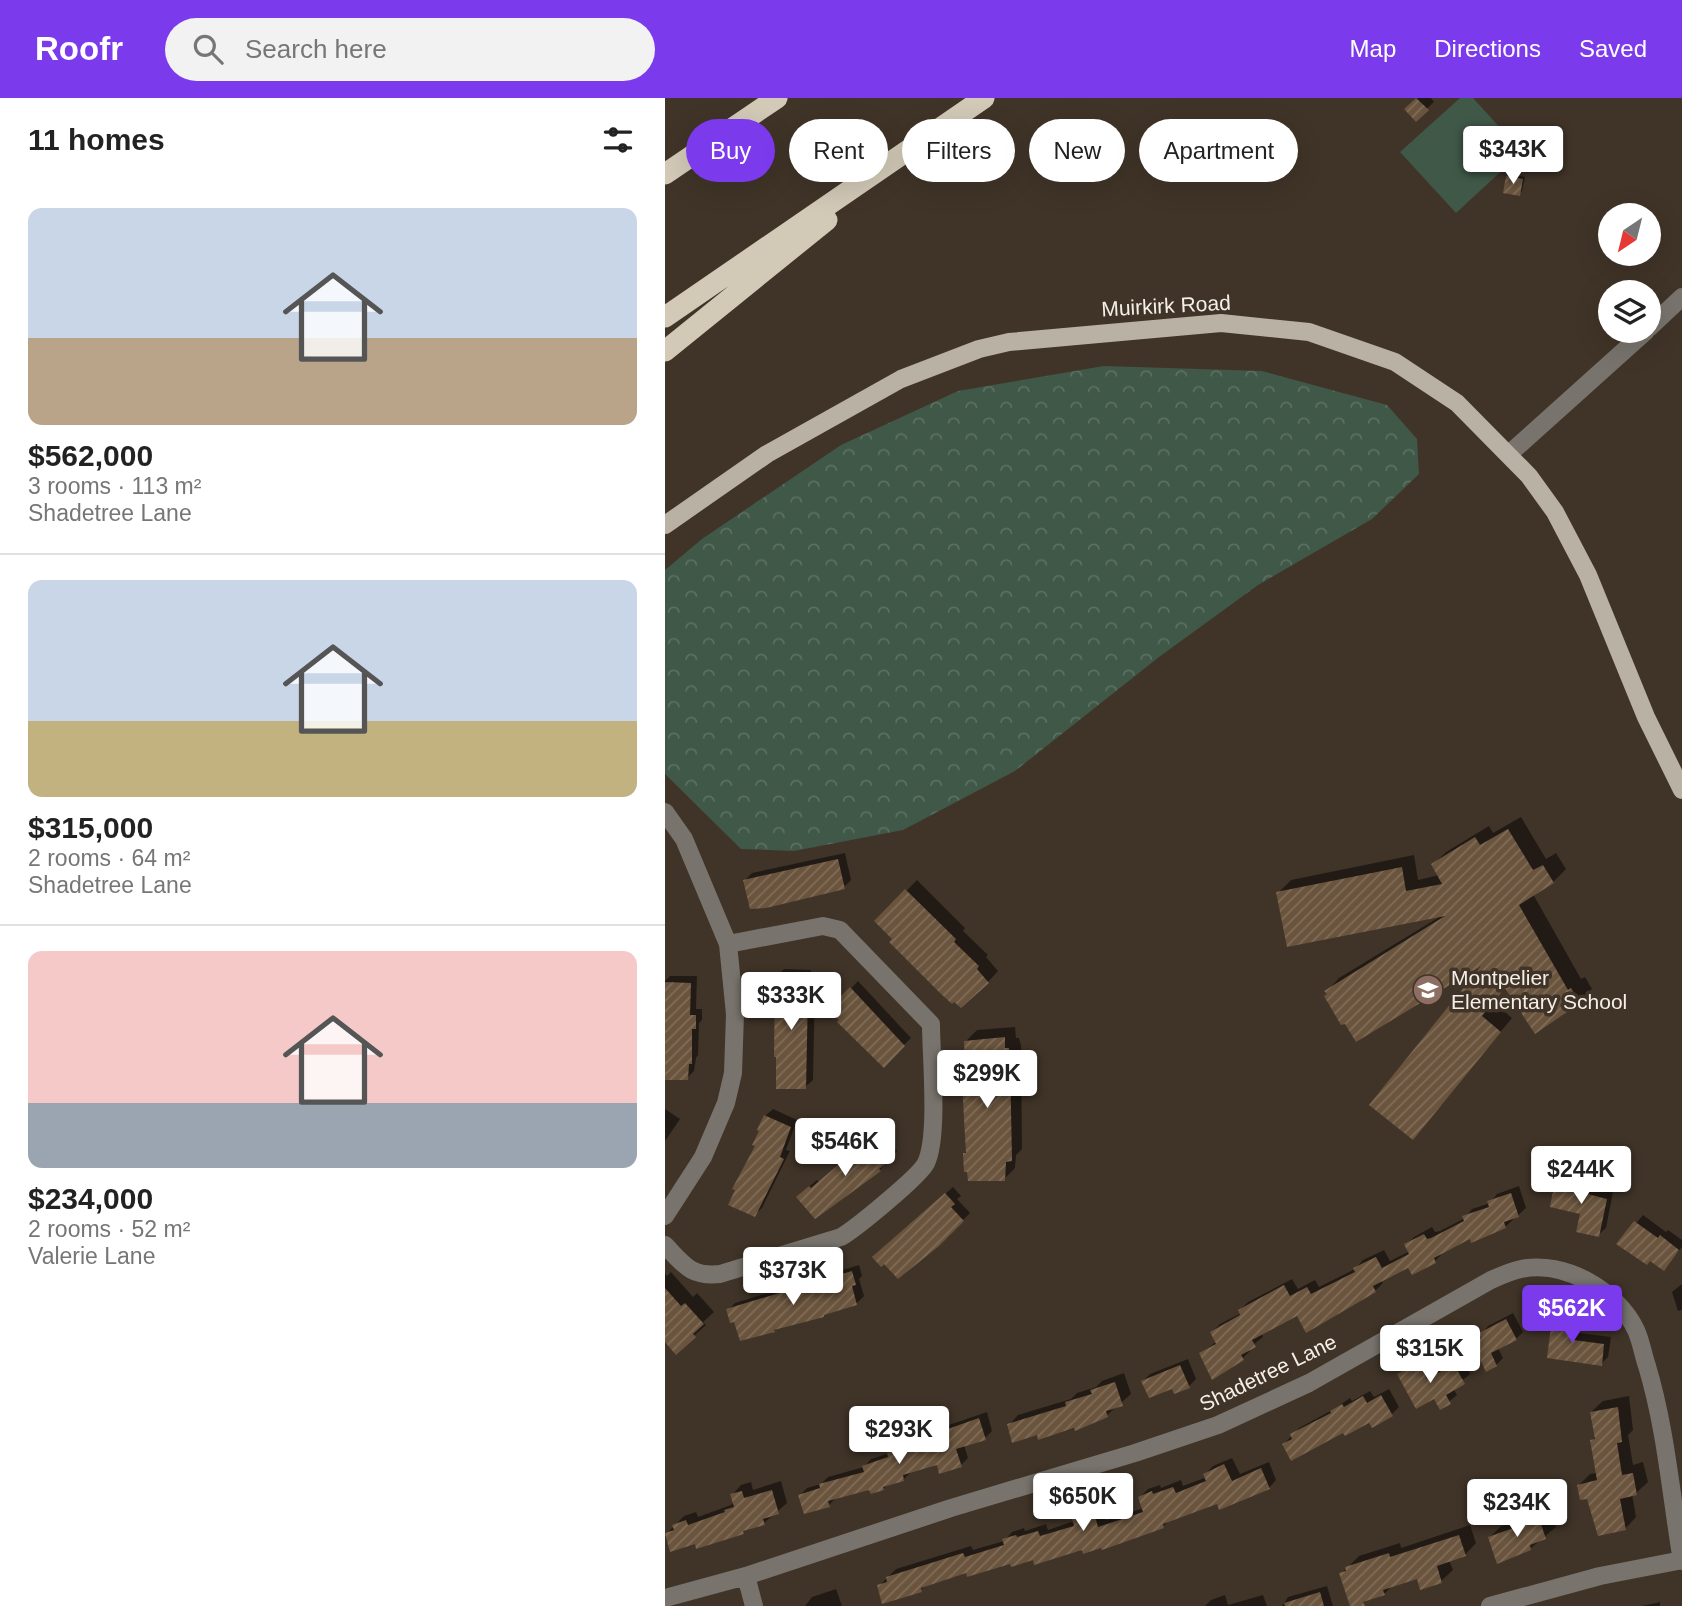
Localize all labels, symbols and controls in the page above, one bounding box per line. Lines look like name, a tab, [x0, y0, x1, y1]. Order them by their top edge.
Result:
search box	[165, 18, 655, 81]
text: Roofr	[35, 30, 123, 67]
icon: search	[189, 30, 227, 68]
text: Search here	[245, 34, 387, 64]
text: Map	[1350, 35, 1396, 62]
text: Directions	[1434, 35, 1541, 62]
text: Saved	[1579, 35, 1647, 62]
chip: Buy	[686, 119, 775, 182]
chip: Rent	[789, 119, 888, 182]
chip: Filters	[902, 119, 1015, 182]
chip: New	[1029, 119, 1125, 182]
chip: Apartment	[1139, 119, 1298, 182]
icon: filters	[599, 121, 637, 159]
text: 11 homes	[28, 123, 165, 156]
pin: $343K	[1464, 126, 1562, 186]
text: $343K	[1479, 136, 1547, 162]
north arrow	[1598, 203, 1661, 266]
map controls	[1598, 203, 1661, 343]
icon: home	[270, 254, 396, 380]
button: layers	[1598, 280, 1661, 343]
street label: Muirkirk Road	[1101, 291, 1231, 320]
text: $562,000	[28, 439, 153, 472]
text: 3 rooms · 113 m²	[28, 473, 201, 499]
text: Shadetree Lane	[28, 500, 192, 526]
icon: home	[270, 626, 396, 752]
text: $315,000	[28, 811, 153, 844]
text: 2 rooms · 64 m²	[28, 845, 190, 871]
text: Shadetree Lane	[28, 872, 192, 898]
place label: Montpelier Elementary School	[1451, 966, 1627, 1013]
pin: $333K	[742, 972, 840, 1032]
school or university icon: Montpelier Elementary School	[1411, 973, 1445, 1007]
text: $333K	[757, 982, 825, 1008]
icon: home	[270, 997, 396, 1123]
pin: $299K	[938, 1051, 1036, 1110]
text: $299K	[953, 1060, 1021, 1086]
pin: $546K	[796, 1118, 894, 1178]
text: $546K	[811, 1128, 879, 1154]
pin: $244K	[1532, 1146, 1630, 1206]
text: $244K	[1547, 1156, 1615, 1182]
text: $234,000	[28, 1182, 153, 1215]
text: 2 rooms · 52 m²	[28, 1216, 190, 1242]
text: Valerie Lane	[28, 1243, 155, 1269]
pin: $373K	[744, 1248, 842, 1307]
text: $373K	[759, 1257, 827, 1283]
pin: $562K	[1523, 1286, 1621, 1345]
text: $562K	[1538, 1295, 1606, 1321]
pin: $315K	[1381, 1326, 1479, 1385]
street label: Shadetree Lane	[1196, 1329, 1340, 1416]
text: $315K	[1396, 1335, 1464, 1361]
pin: $293K	[850, 1406, 948, 1466]
text: $293K	[865, 1416, 933, 1442]
pin: $650K	[1034, 1474, 1132, 1533]
pin: $234K	[1468, 1480, 1566, 1539]
text: $650K	[1049, 1483, 1117, 1509]
text: $234K	[1483, 1489, 1551, 1515]

